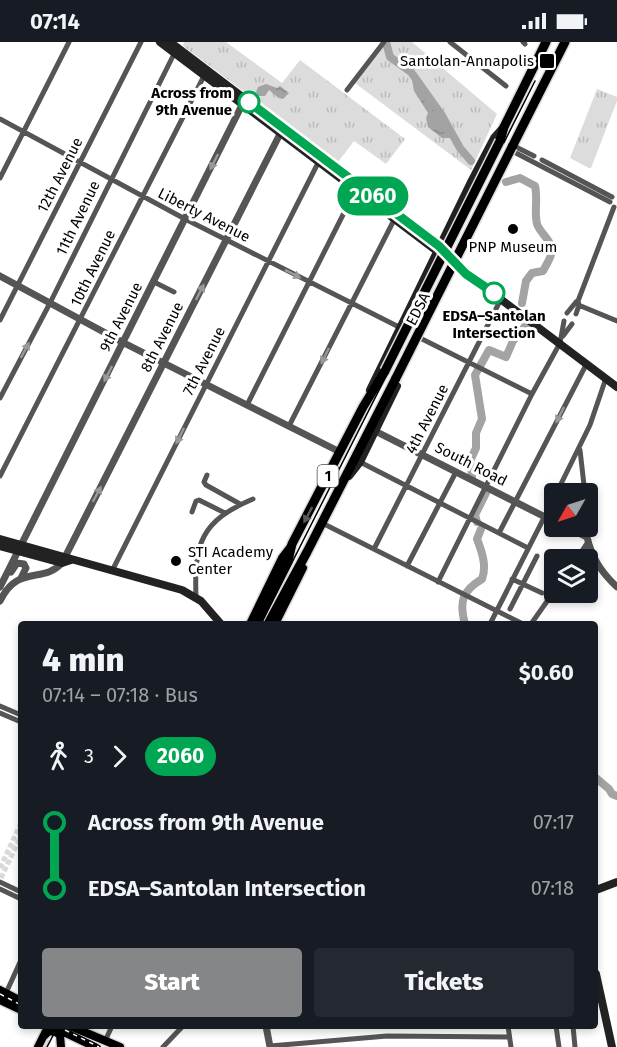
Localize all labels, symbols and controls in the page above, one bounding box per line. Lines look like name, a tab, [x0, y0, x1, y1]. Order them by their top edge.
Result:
text: 07:14	[30, 8, 80, 35]
place label: Santolan-Annapolis	[400, 52, 534, 70]
marker: Santolan-Annapolis	[538, 52, 556, 70]
place label: Across from 9th Avenue	[150, 84, 232, 119]
marker: Across from 9th Avenue	[238, 91, 260, 113]
street label: 12th Avenue	[33, 134, 87, 216]
one-way arrow	[209, 154, 219, 171]
line badge: 2060	[331, 176, 415, 216]
street label: 11th Avenue	[52, 178, 104, 258]
text: 2060	[349, 183, 397, 209]
street label: Liberty Avenue	[155, 184, 253, 246]
marker: PNP Museum	[506, 222, 520, 236]
street label: 10th Avenue	[67, 227, 119, 309]
place label: PNP Museum	[469, 238, 557, 256]
one-way arrow	[285, 269, 302, 279]
street label: 9th Avenue	[96, 279, 146, 355]
marker: EDSA–Santolan Intersection	[483, 282, 505, 304]
one-way arrow	[195, 284, 205, 301]
street label: EDSA	[402, 289, 434, 328]
street label: 8th Avenue	[137, 299, 187, 375]
place label: EDSA–Santolan Intersection	[442, 307, 546, 342]
street label: 7th Avenue	[179, 324, 229, 398]
one-way arrow	[20, 342, 30, 359]
one-way arrow	[321, 347, 330, 364]
one-way arrow	[103, 366, 112, 383]
street label: 4th Avenue	[402, 381, 452, 457]
one-way arrow	[555, 407, 565, 424]
one-way arrow	[175, 428, 184, 445]
street label: South Road	[432, 438, 510, 490]
road number: 1	[318, 465, 338, 487]
north arrow	[544, 483, 598, 537]
map controls	[544, 483, 598, 603]
one-way arrow	[93, 485, 102, 502]
one-way arrow	[303, 506, 312, 523]
place label: STI Academy Center	[188, 543, 274, 578]
button: layers	[544, 549, 598, 603]
marker: STI Academy Center	[169, 554, 183, 568]
text: 4 min	[42, 640, 125, 680]
text: $0.60	[519, 659, 574, 686]
text: 07:14 – 07:18 · Bus	[42, 683, 198, 707]
icon: walk	[42, 740, 75, 773]
icon: forward	[103, 740, 136, 773]
text: 2060	[157, 743, 204, 769]
text: 3	[84, 744, 94, 768]
text: Across from 9th Avenue	[88, 809, 324, 836]
text: 07:17	[533, 810, 574, 834]
text: EDSA–Santolan Intersection	[88, 875, 366, 902]
text: 07:18	[531, 876, 574, 900]
button: Start	[42, 948, 302, 1017]
button: Tickets	[314, 948, 574, 1017]

